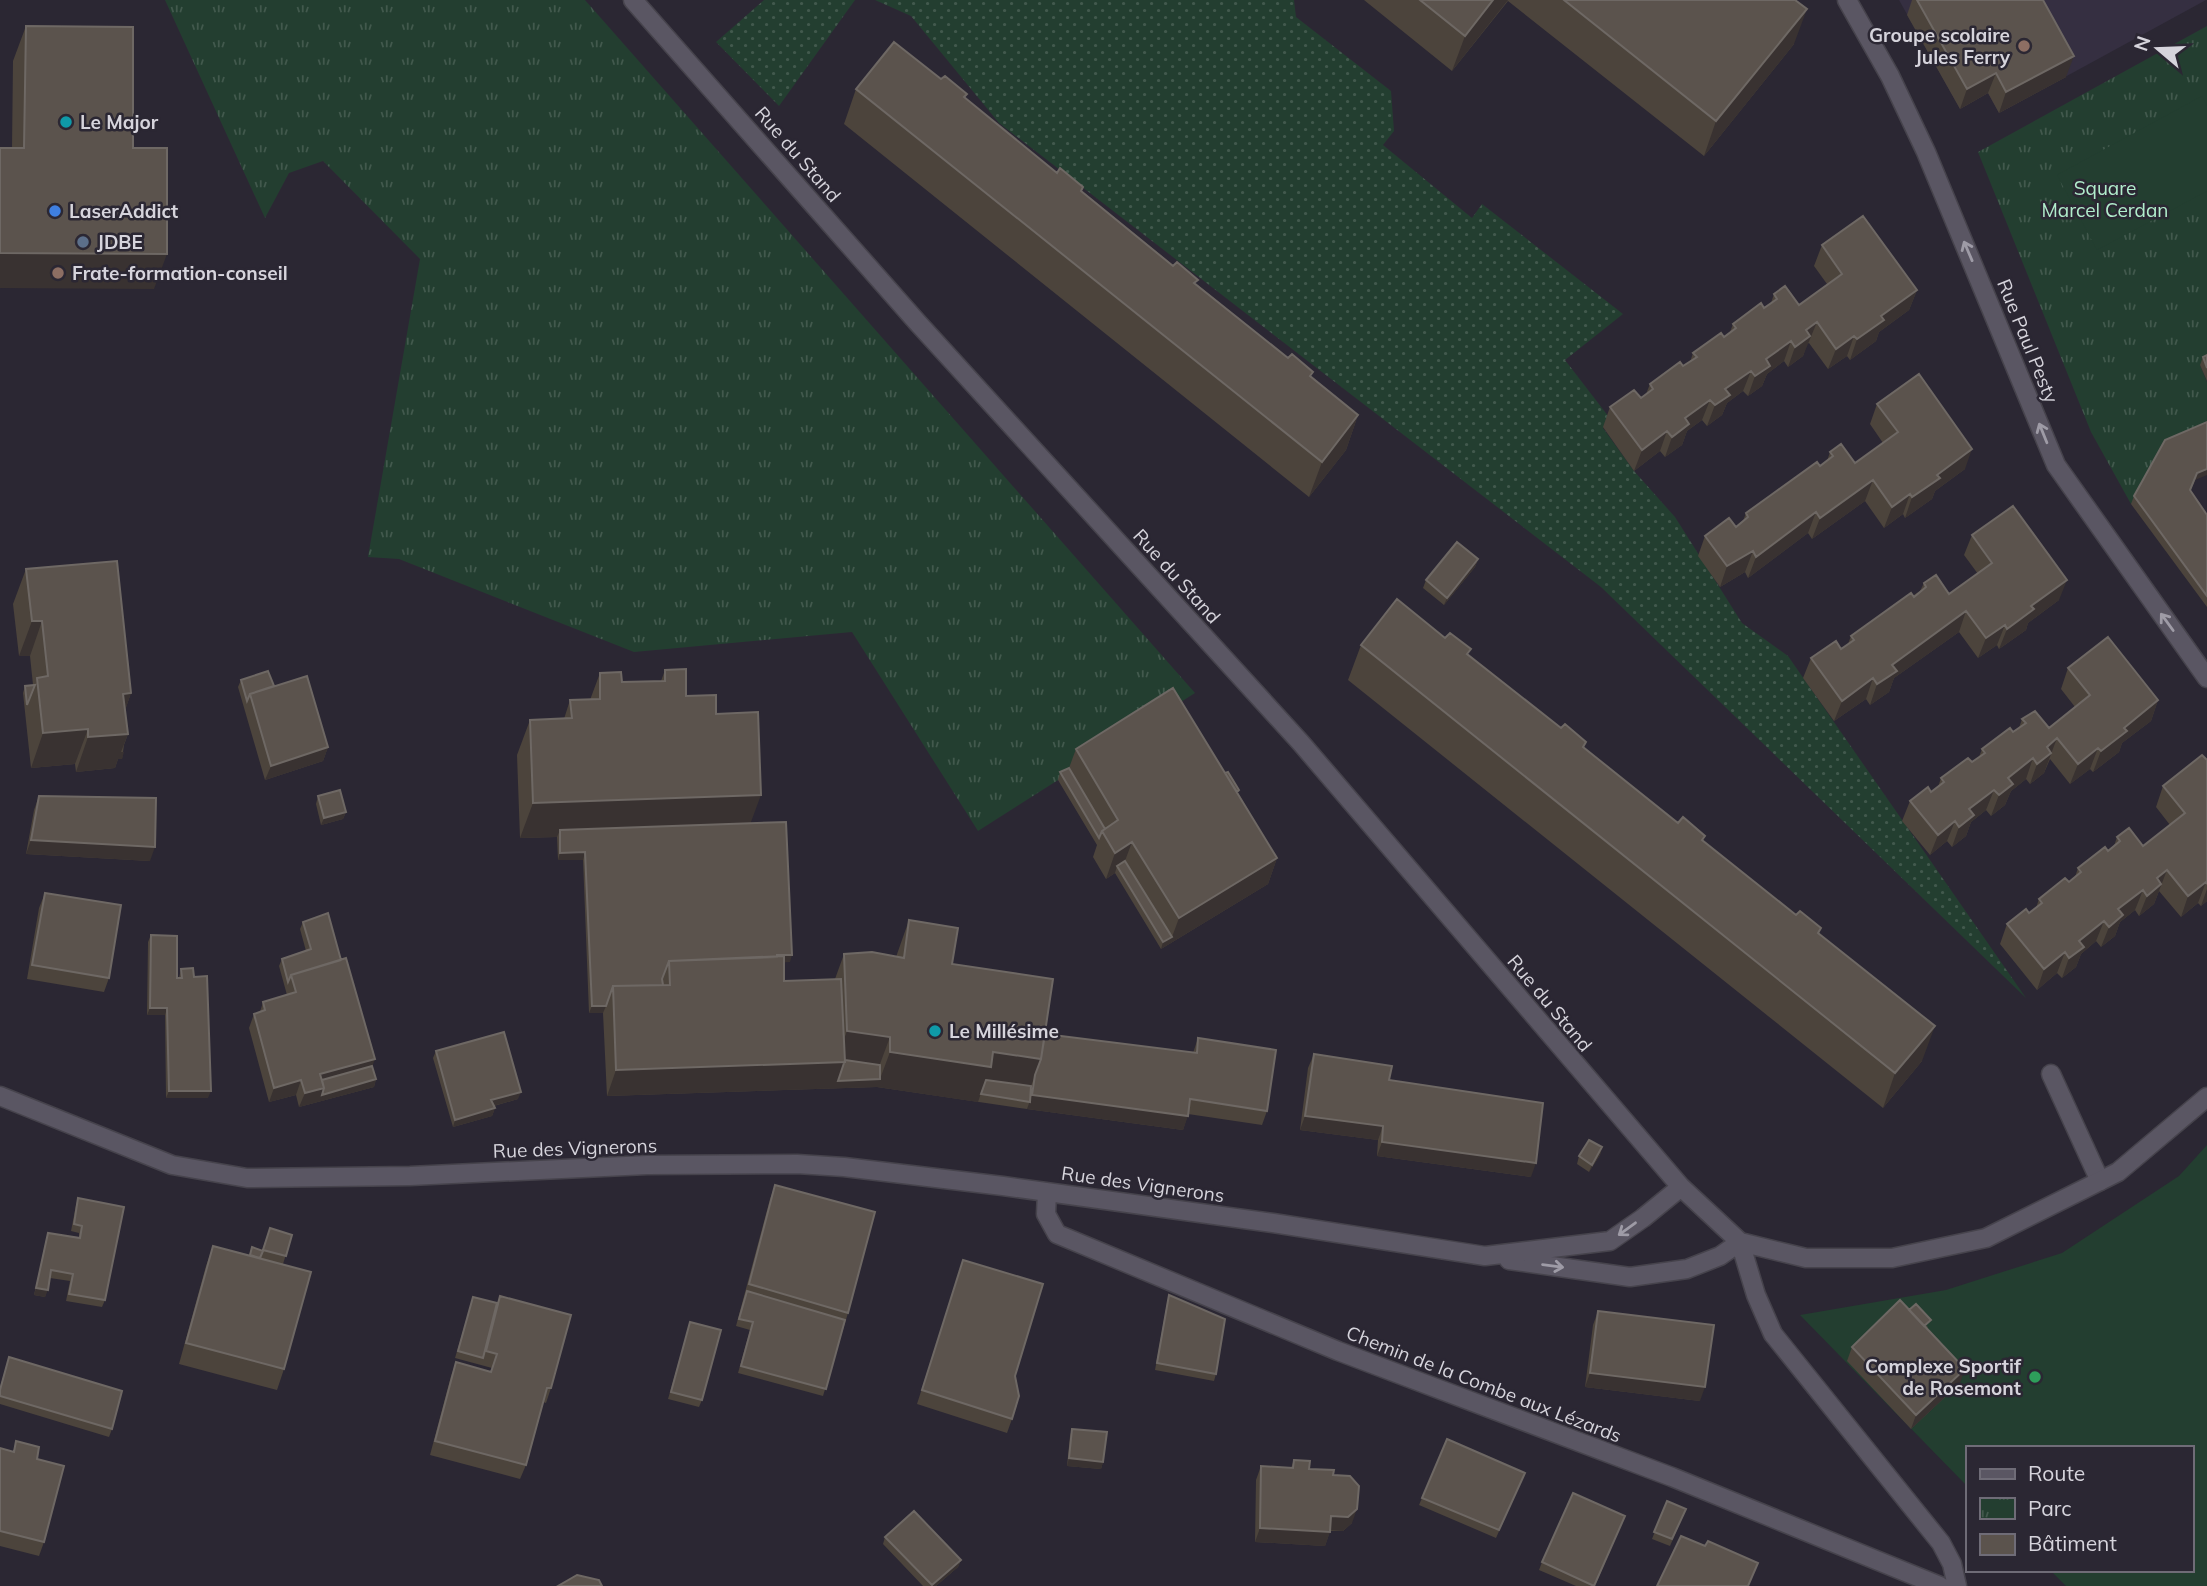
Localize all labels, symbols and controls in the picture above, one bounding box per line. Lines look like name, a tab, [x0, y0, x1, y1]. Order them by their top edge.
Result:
north arrow	[2123, 14, 2193, 84]
place label: Groupe scolaire Jules Ferry	[1869, 23, 2011, 69]
text: N	[2128, 33, 2156, 54]
marker: Groupe scolaire Jules Ferry	[2016, 38, 2032, 54]
street label: Rue du Stand	[750, 101, 846, 207]
place label: Le Major	[80, 110, 159, 134]
marker: Le Major	[58, 114, 74, 130]
park label: Square Marcel Cerdan	[2042, 176, 2168, 222]
place label: LaserAddict	[69, 199, 178, 223]
marker: LaserAddict	[47, 203, 63, 219]
place label: JDBE	[97, 230, 143, 254]
marker: JDBE	[75, 234, 91, 250]
one-way arrow	[1960, 241, 1973, 262]
place label: Frate-formation-conseil	[72, 261, 288, 285]
marker: Frate-formation-conseil	[50, 265, 66, 281]
street label: Rue Paul Pesty	[1992, 275, 2064, 407]
one-way arrow	[2036, 422, 2049, 444]
street label: Rue du Stand	[1128, 524, 1226, 628]
one-way arrow	[2160, 613, 2174, 632]
street label: Rue du Stand	[1503, 950, 1597, 1056]
place label: Le Millésime	[949, 1019, 1059, 1043]
marker: Le Millésime	[927, 1023, 943, 1039]
street label: Rue des Vignerons	[492, 1133, 658, 1163]
street label: Rue des Vignerons	[1060, 1161, 1226, 1207]
one-way arrow	[1618, 1222, 1637, 1236]
one-way arrow	[1541, 1259, 1564, 1272]
street label: Chemin de la Combe aux Lézards	[1343, 1320, 1625, 1448]
place label: Complexe Sportif de Rosemont	[1865, 1354, 2022, 1400]
marker: Complexe Sportif de Rosemont	[2027, 1369, 2043, 1385]
legend	[1966, 1446, 2193, 1572]
text: Route	[2028, 1460, 2085, 1486]
text: Parc	[2028, 1495, 2072, 1521]
text: Bâtiment	[2028, 1530, 2117, 1556]

